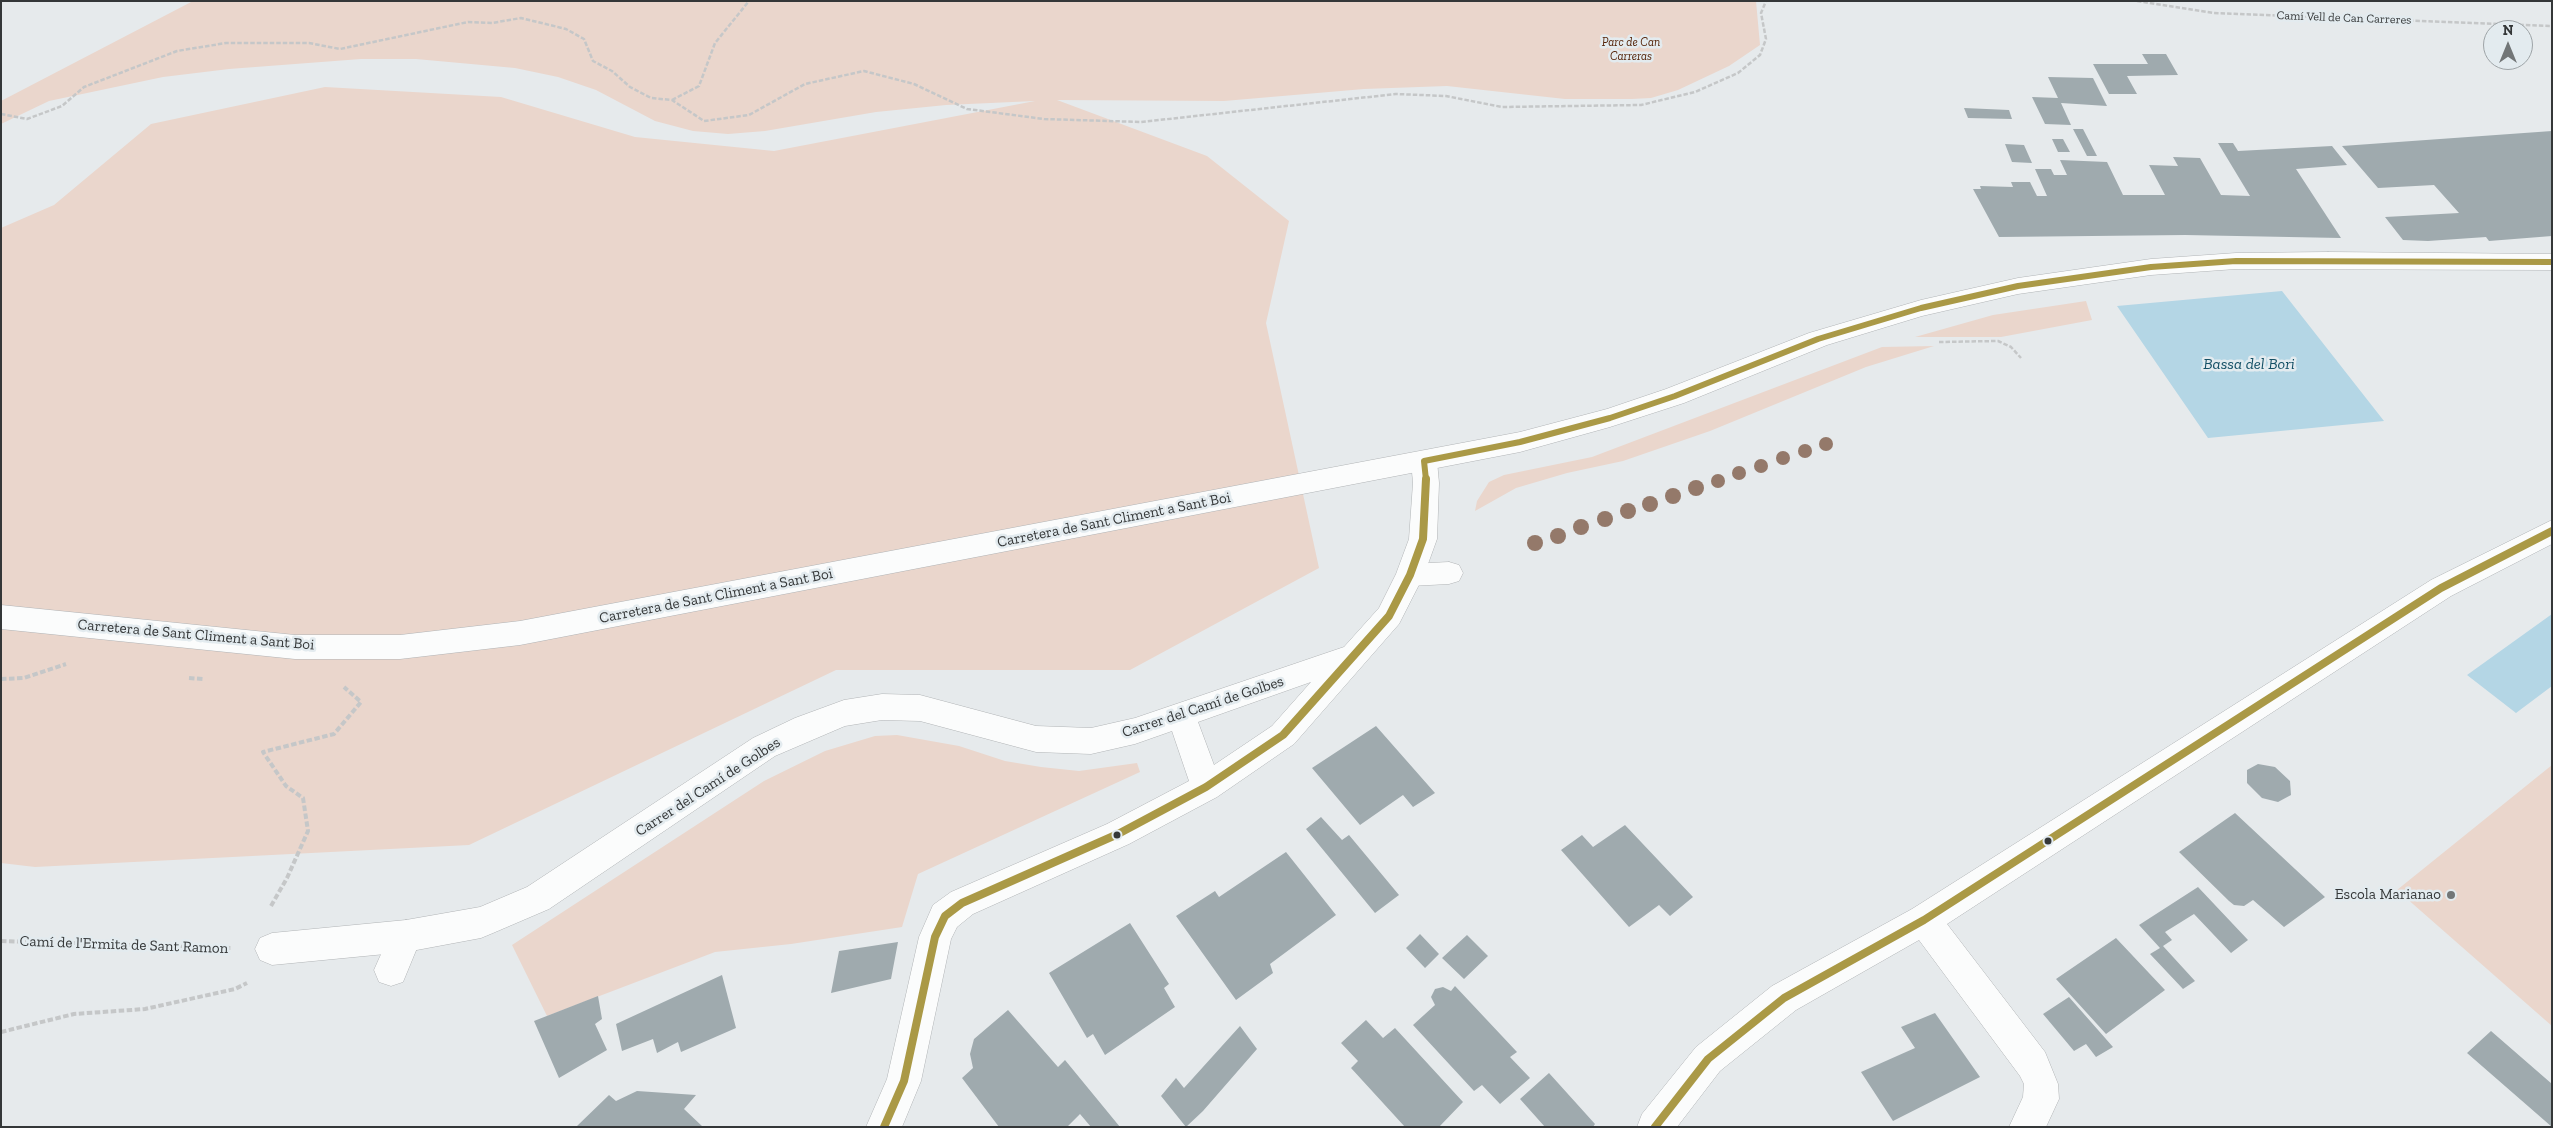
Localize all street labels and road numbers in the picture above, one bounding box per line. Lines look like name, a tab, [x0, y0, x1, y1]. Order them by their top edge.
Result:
street label: Camí Vell de Can Carreres	[2276, 8, 2412, 28]
street label: Carretera de Sant Climent a Sant Boi	[996, 489, 1232, 551]
street label: Carretera de Sant Climent a Sant Boi	[598, 565, 834, 627]
street label: Carretera de Sant Climent a Sant Boi	[77, 616, 315, 654]
street label: Carrer del Camí de Golbes	[1120, 672, 1286, 742]
street label: Carrer del Camí de Golbes	[632, 733, 784, 841]
street label: Camí de l'Ermita de Sant Ramon	[19, 932, 229, 958]

